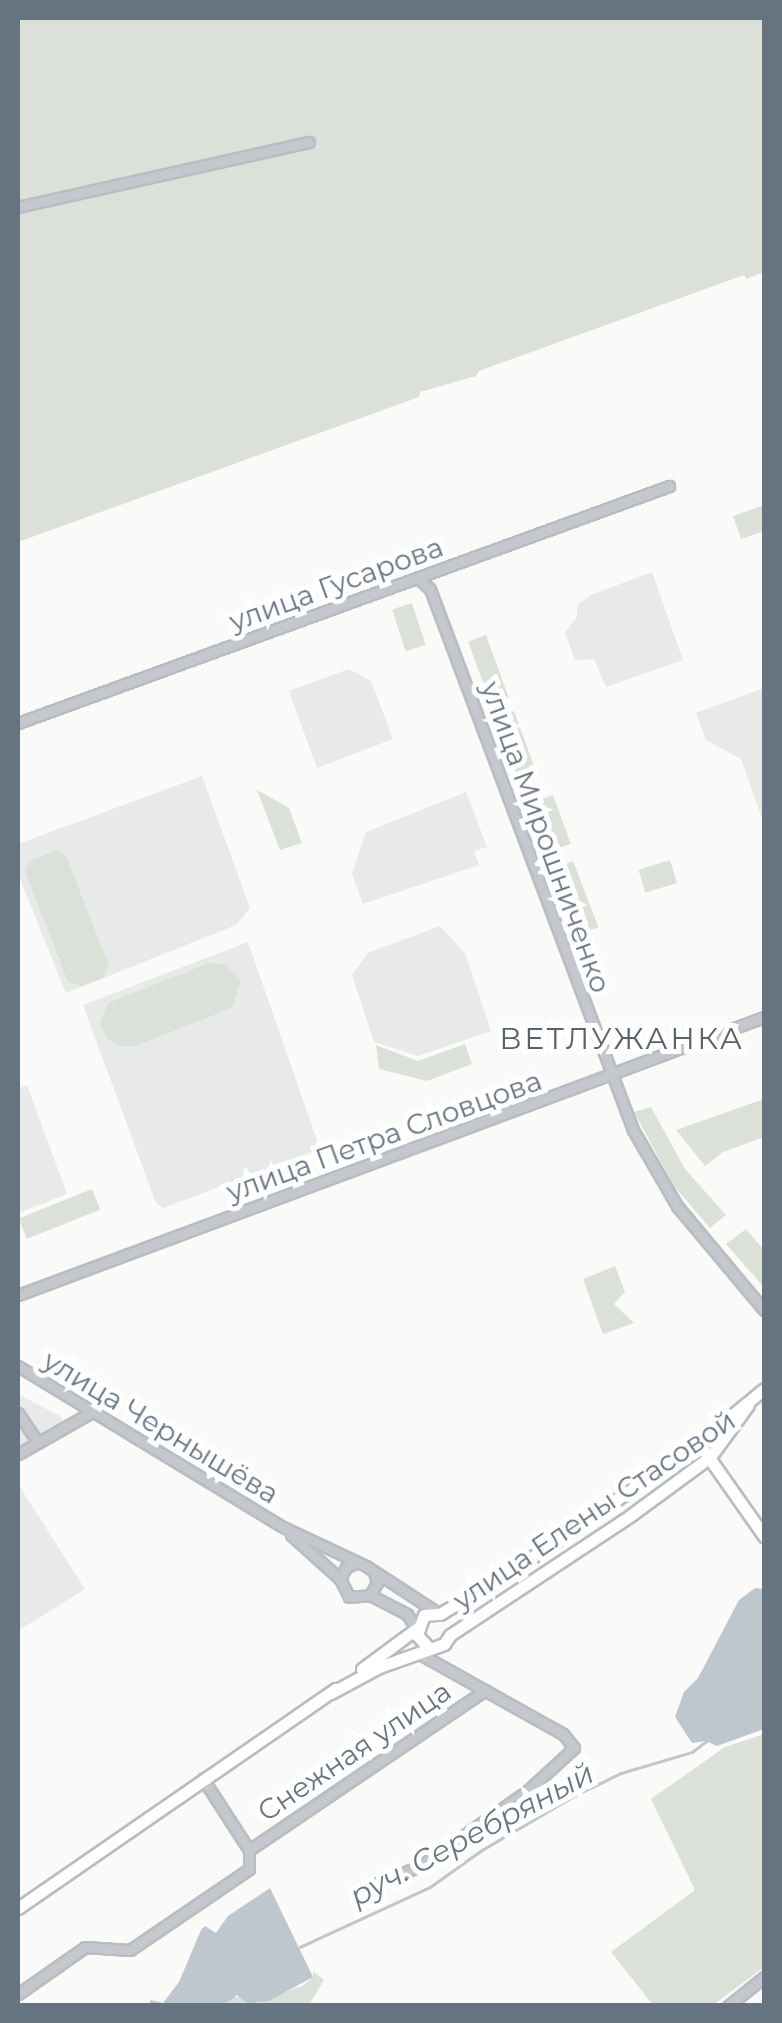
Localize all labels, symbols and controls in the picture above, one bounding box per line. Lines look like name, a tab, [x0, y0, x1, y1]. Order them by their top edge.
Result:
street label: улица Гусарова	[225, 530, 447, 638]
street label: улица Мирошниченко	[474, 677, 618, 997]
district label: ВЕТЛУЖАНКА	[499, 1021, 745, 1057]
street label: улица Петра Словцова	[222, 1063, 546, 1209]
street label: улица Чернышёва	[37, 1343, 285, 1511]
street label: улица Елены Стасовой	[447, 1403, 741, 1617]
street label: Снежная улица	[251, 1674, 457, 1828]
water label: руч. Серебряный	[344, 1755, 600, 1915]

